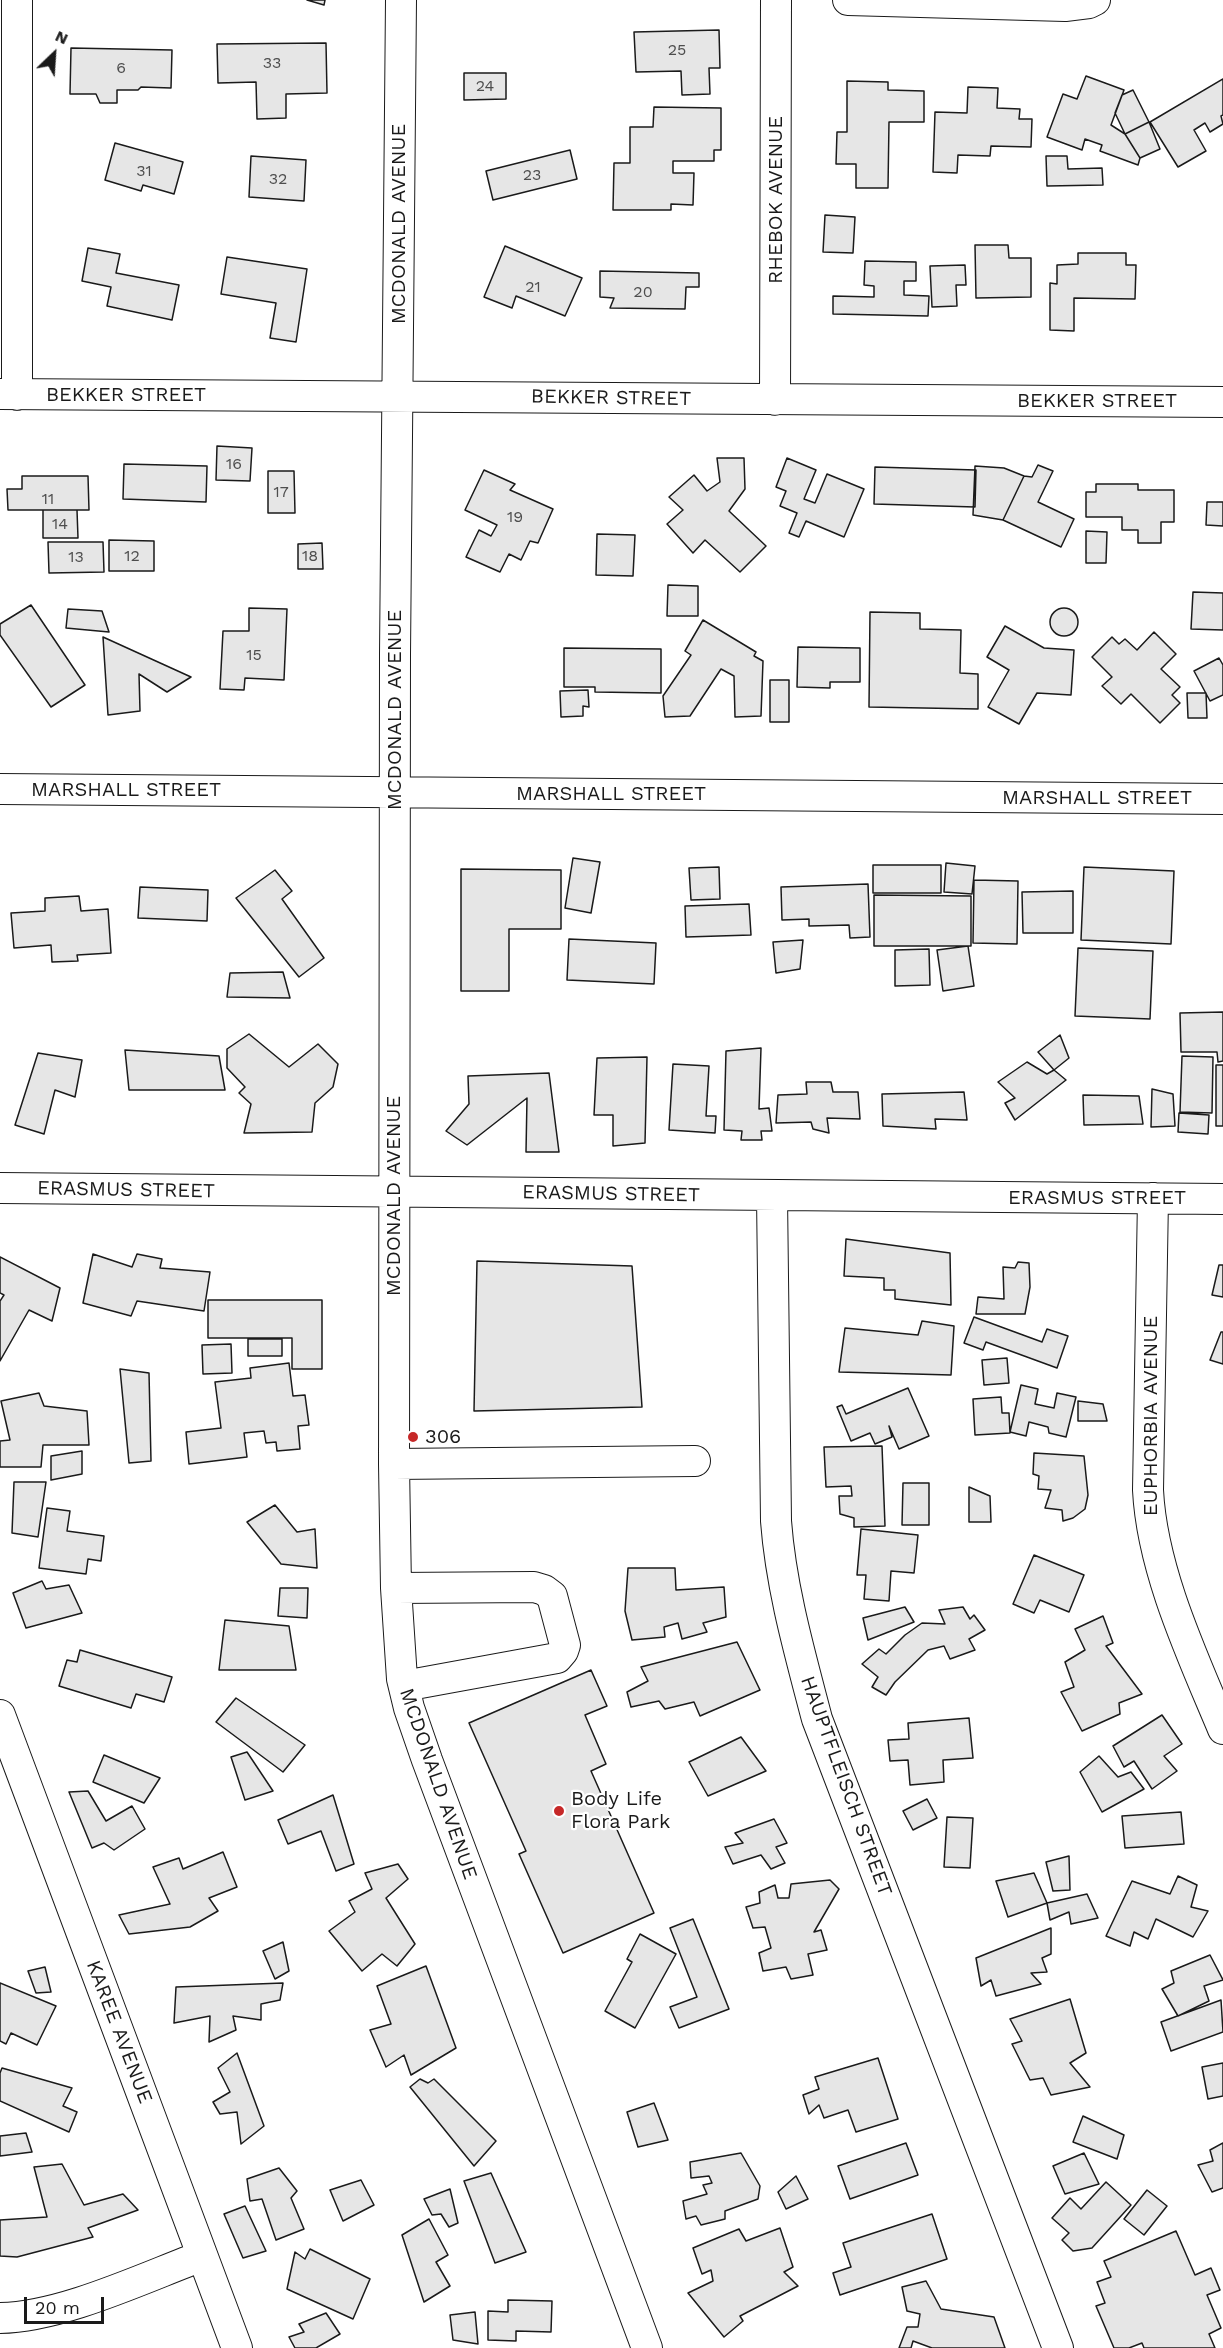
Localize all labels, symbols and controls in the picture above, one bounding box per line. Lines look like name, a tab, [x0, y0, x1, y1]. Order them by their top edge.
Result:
north arrow	[24, 24, 84, 84]
text: N	[52, 26, 71, 48]
house number: 25	[668, 40, 686, 60]
house number: 33	[263, 53, 281, 73]
house number: 6	[116, 58, 126, 78]
house number: 24	[476, 76, 494, 96]
street label: RHEBOK AVENUE	[764, 116, 788, 284]
street label: MCDONALD AVENUE	[387, 124, 411, 324]
house number: 31	[136, 161, 152, 181]
house number: 23	[523, 165, 541, 185]
house number: 32	[269, 169, 287, 189]
house number: 21	[525, 277, 541, 297]
house number: 20	[633, 282, 653, 302]
street label: BEKKER STREET	[46, 383, 206, 407]
street label: BEKKER STREET	[531, 385, 691, 411]
street label: BEKKER STREET	[1017, 389, 1177, 413]
house number: 16	[226, 454, 242, 474]
house number: 17	[273, 482, 289, 502]
house number: 11	[42, 489, 54, 509]
house number: 19	[507, 507, 523, 527]
house number: 14	[52, 514, 68, 534]
house number: 12	[124, 546, 140, 566]
house number: 18	[302, 546, 318, 566]
house number: 13	[68, 547, 84, 567]
street label: MCDONALD AVENUE	[383, 610, 407, 810]
house number: 15	[246, 645, 262, 665]
street label: MARSHALL STREET	[31, 778, 221, 802]
street label: MARSHALL STREET	[516, 782, 706, 806]
street label: MARSHALL STREET	[1002, 786, 1192, 810]
street label: MCDONALD AVENUE	[382, 1096, 406, 1296]
street label: ERASMUS STREET	[37, 1176, 215, 1204]
street label: ERASMUS STREET	[522, 1180, 700, 1208]
street label: ERASMUS STREET	[1008, 1186, 1186, 1210]
street label: EUPHORBIA AVENUE	[1139, 1316, 1163, 1516]
place label: 306	[425, 1425, 461, 1449]
marker: 306	[406, 1430, 420, 1444]
street label: HAUPTFLEISCH STREET	[795, 1673, 897, 1899]
street label: MCDONALD AVENUE	[394, 1685, 482, 1883]
place label: Body Life Flora Park	[571, 1787, 670, 1834]
marker: Body Life Flora Park	[552, 1804, 566, 1818]
street label: KAREE AVENUE	[81, 1957, 157, 2107]
scale bar	[27, 2285, 106, 2323]
text: 20 m	[35, 2297, 80, 2318]

